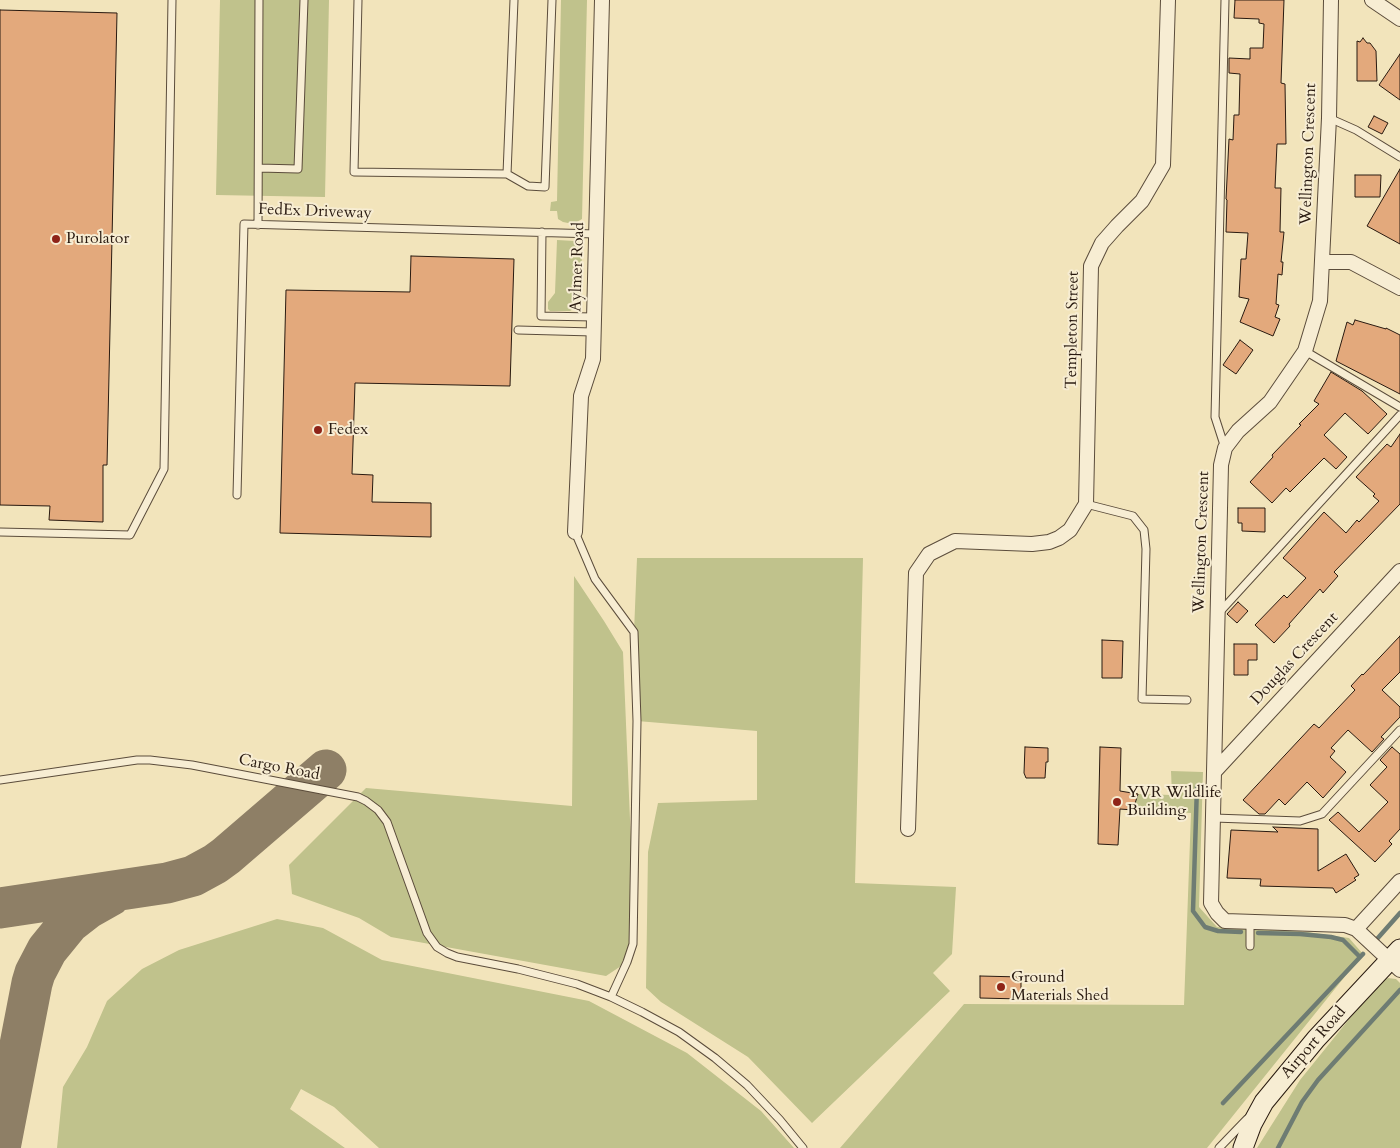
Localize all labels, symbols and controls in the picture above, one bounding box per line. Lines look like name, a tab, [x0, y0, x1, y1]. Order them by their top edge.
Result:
street label: Wellington Crescent	[1297, 83, 1321, 225]
street label: FedEx Driveway	[258, 200, 372, 224]
street label: Aylmer Road	[567, 222, 589, 312]
place label: Purolator	[66, 229, 129, 249]
marker: Purolator	[50, 233, 62, 245]
street label: Templeton Street	[1062, 271, 1084, 389]
place label: Fedex	[328, 420, 368, 440]
marker: Fedex	[312, 424, 324, 436]
street label: Wellington Crescent	[1190, 471, 1214, 613]
street label: Douglas Crescent	[1247, 609, 1343, 709]
street label: Cargo Road	[237, 751, 321, 785]
place label: YVR Wildlife Building	[1127, 783, 1222, 821]
marker: YVR Wildlife Building	[1111, 796, 1123, 808]
place label: Ground Materials Shed	[1011, 968, 1109, 1006]
marker: Ground Materials Shed	[995, 981, 1007, 993]
street label: Airport Road	[1277, 1003, 1351, 1083]

